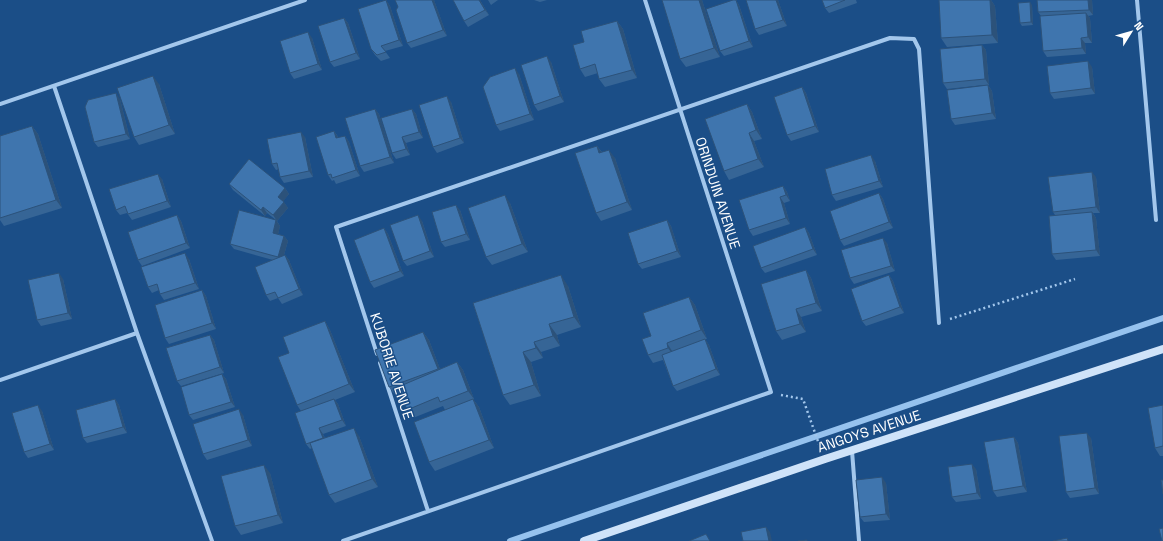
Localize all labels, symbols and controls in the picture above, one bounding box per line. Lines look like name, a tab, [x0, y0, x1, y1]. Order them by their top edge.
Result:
north arrow	[1111, 12, 1151, 52]
text: N	[1131, 19, 1147, 33]
street label: ORINDUIN AVENUE	[691, 135, 745, 251]
street label: KUBORIE AVENUE	[366, 310, 418, 422]
street label: ANGOYS AVENUE	[815, 406, 923, 456]

